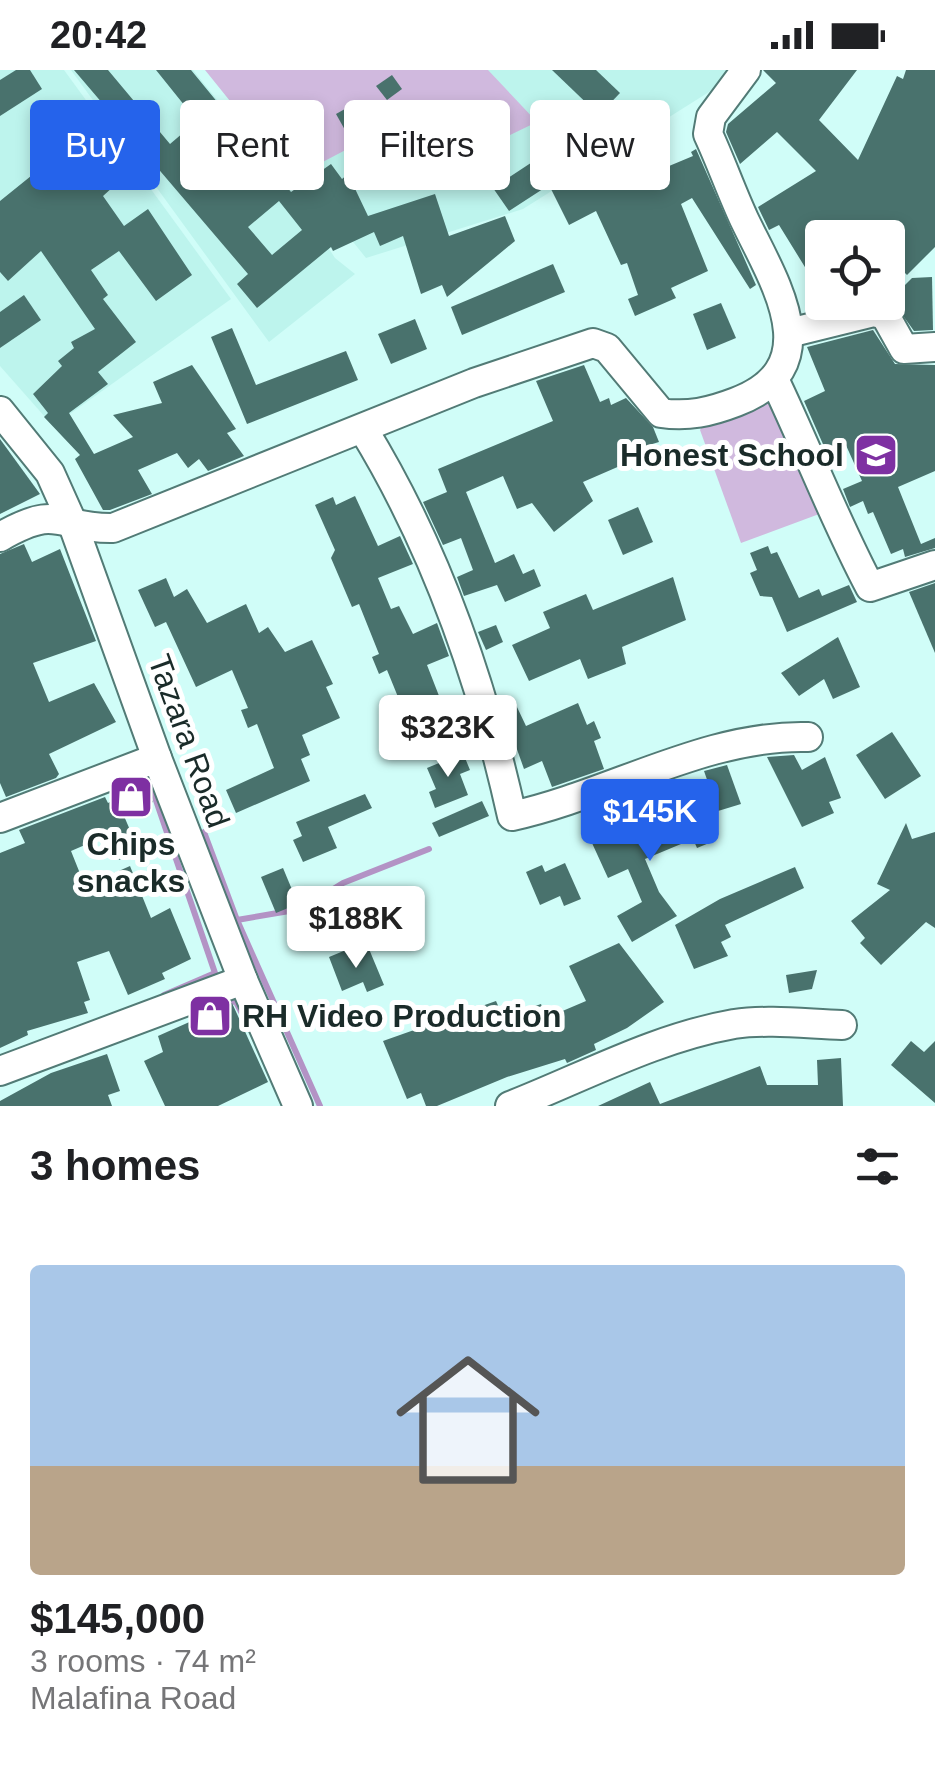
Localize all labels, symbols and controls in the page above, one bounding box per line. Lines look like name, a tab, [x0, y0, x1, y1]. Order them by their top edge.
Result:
text: 20:42	[50, 14, 147, 56]
chip: Buy	[30, 100, 160, 190]
chip: Rent	[180, 100, 324, 190]
chip: Filters	[344, 100, 510, 190]
chip: New	[530, 100, 670, 190]
map controls	[805, 220, 905, 320]
button: locate	[805, 220, 905, 320]
school or university icon: Honest School	[853, 432, 899, 478]
place label: Honest School	[620, 437, 844, 473]
street label: Tazara Road	[141, 650, 237, 832]
pin: $323K	[378, 695, 518, 780]
text: $323K	[401, 709, 495, 745]
shop icon: Chips snacks	[108, 774, 154, 820]
pin: $145K	[580, 779, 720, 864]
text: $145K	[603, 793, 697, 829]
place label: Chips snacks	[77, 826, 185, 899]
pin: $188K	[286, 886, 426, 971]
text: $188K	[309, 900, 403, 936]
shop icon: RH Video Production	[187, 993, 233, 1039]
place label: RH Video Production	[242, 998, 561, 1034]
icon: filters	[850, 1139, 905, 1194]
text: 3 homes	[30, 1142, 200, 1189]
icon: home	[378, 1330, 558, 1510]
text: $145,000	[30, 1595, 205, 1642]
text: 3 rooms · 74 m²	[30, 1643, 256, 1679]
text: Malafina Road	[30, 1680, 236, 1716]

